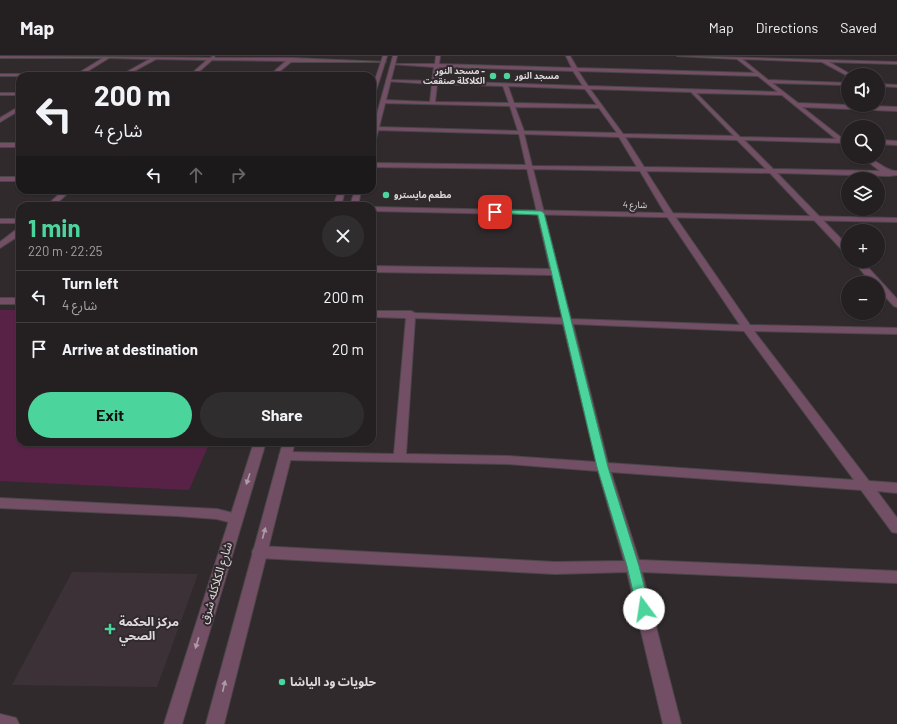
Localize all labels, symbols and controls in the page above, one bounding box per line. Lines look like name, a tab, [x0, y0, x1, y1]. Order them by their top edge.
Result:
text: Map	[20, 16, 54, 39]
text: Map	[709, 19, 734, 36]
text: Directions	[756, 19, 818, 36]
text: Saved	[840, 19, 877, 36]
place label: مسجد النور - الكلاكلة صنقعت	[423, 65, 485, 86]
map controls	[841, 68, 885, 320]
button: sound	[841, 68, 885, 112]
place label: مسجد النور	[514, 70, 559, 82]
marker: مسجد النور - الكلاكلة صنقعت	[488, 71, 498, 81]
marker: مسجد النور	[502, 71, 512, 81]
text: 200 m	[94, 78, 171, 112]
icon: left	[28, 88, 80, 140]
text: شارع 4	[94, 119, 143, 141]
button: search	[841, 120, 885, 164]
icon: left	[143, 164, 165, 186]
icon: ahead	[185, 164, 207, 186]
icon: right	[227, 164, 249, 186]
button: layers	[841, 172, 885, 216]
place label: مطعم مايسترو	[394, 189, 452, 202]
marker: مطعم مايسترو	[381, 190, 391, 200]
pin	[478, 195, 512, 229]
street label: شارع 4	[623, 199, 647, 212]
icon: arrive	[484, 201, 506, 223]
text: 1 min	[28, 213, 81, 242]
button: close	[322, 215, 364, 257]
button: +	[841, 224, 885, 268]
text: 220 m · 22:25	[28, 243, 103, 259]
text: Turn left	[62, 274, 118, 292]
button: −	[841, 276, 885, 320]
icon: left	[28, 286, 50, 308]
text: 200 m	[324, 288, 364, 306]
text: شارع 4	[62, 297, 97, 313]
icon: arrive	[28, 338, 50, 360]
text: Arrive at destination	[62, 340, 198, 358]
text: 20 m	[332, 340, 364, 358]
button: Exit	[28, 392, 192, 438]
button: Share	[200, 392, 364, 438]
one-way arrow	[245, 474, 251, 486]
one-way arrow	[261, 527, 267, 539]
street label: شارع الكلاكله شرق	[196, 540, 237, 626]
position arrow	[623, 588, 665, 630]
place label: مركز الحكمة الصحي	[119, 614, 179, 646]
marker: مركز الحكمة الصحي	[104, 623, 116, 635]
one-way arrow	[194, 638, 200, 650]
place label: حلويات ود الياشا	[290, 674, 377, 689]
marker: حلويات ود الياشا	[277, 677, 287, 687]
one-way arrow	[222, 680, 228, 692]

